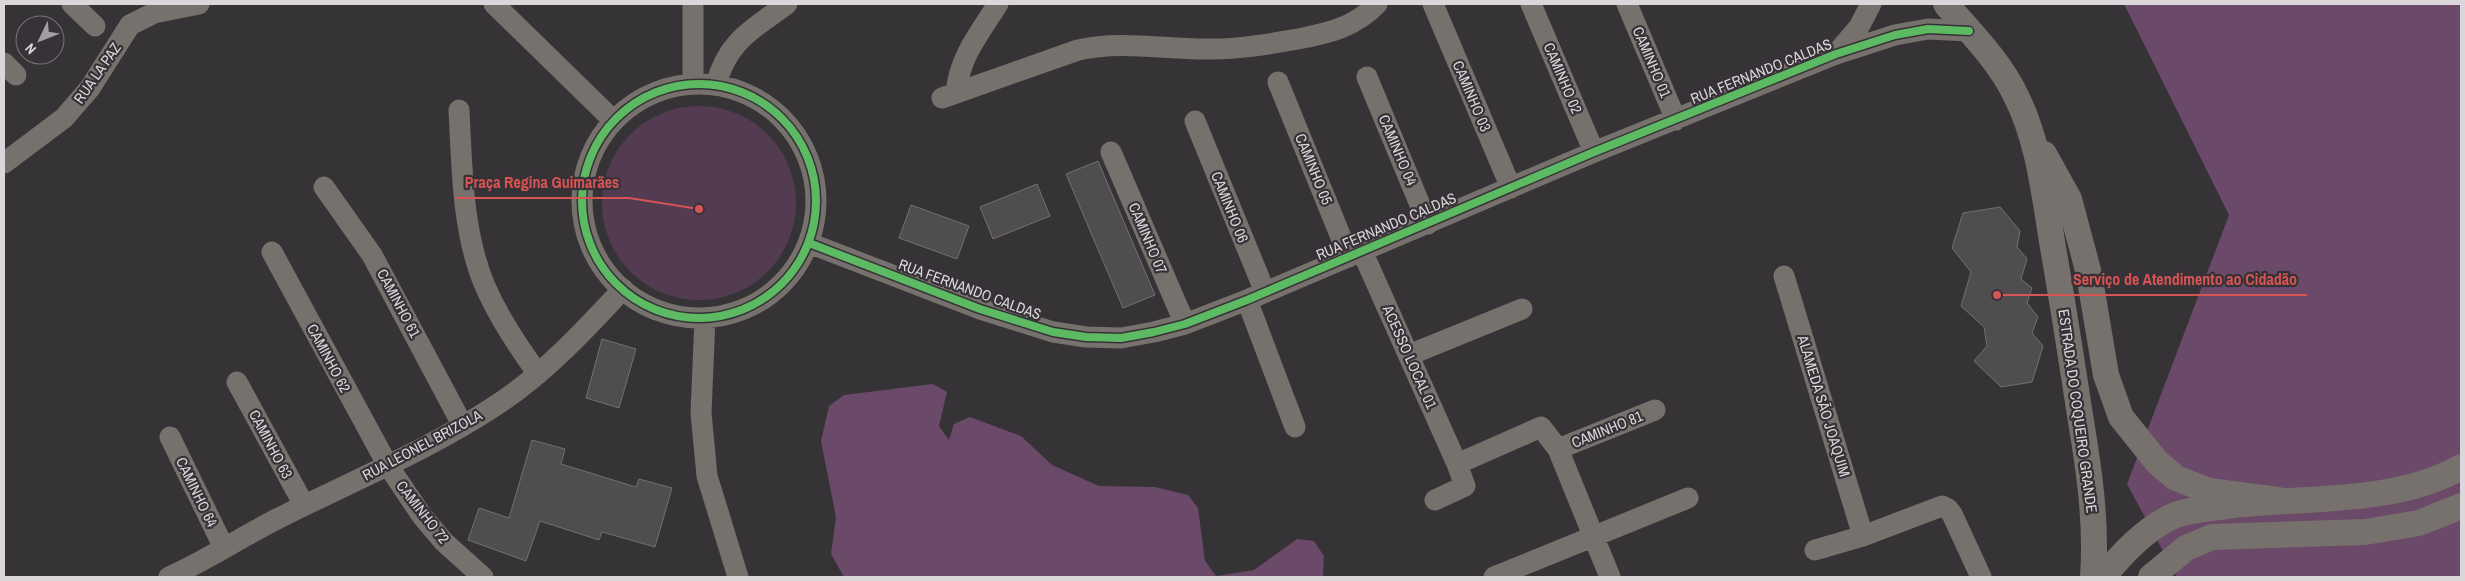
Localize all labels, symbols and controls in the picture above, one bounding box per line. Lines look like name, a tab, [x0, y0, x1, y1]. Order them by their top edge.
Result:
north arrow	[15, 15, 65, 65]
street label: CAMINHO 01	[1628, 23, 1676, 101]
street label: RUA FERNANDO CALDAS	[1687, 33, 1835, 109]
street label: RUA LA PAZ	[68, 38, 126, 108]
street label: CAMINHO 02	[1539, 39, 1587, 117]
text: N	[21, 40, 40, 58]
street label: CAMINHO 03	[1448, 57, 1496, 135]
street label: CAMINHO 04	[1374, 111, 1422, 189]
street label: CAMINHO 05	[1290, 130, 1338, 208]
callout: Praça Regina Guimarães	[455, 167, 629, 198]
street label: CAMINHO 06	[1206, 168, 1254, 246]
text: Praça Regina Guimarães	[465, 171, 619, 193]
street label: RUA FERNANDO CALDAS	[1313, 187, 1459, 265]
street label: CAMINHO 07	[1124, 199, 1172, 277]
street label: RUA FERNANDO CALDAS	[896, 253, 1044, 325]
callout: Serviço de Atendimento ao Cidadão	[2063, 264, 2307, 295]
street label: CAMINHO 61	[372, 265, 426, 341]
text: Serviço de Atendimento ao Cidadão	[2073, 268, 2297, 290]
street label: ACESSO LOCAL 01	[1377, 301, 1442, 412]
street label: ESTRADA DO COQUEIRO GRANDE	[2053, 308, 2103, 514]
street label: CAMINHO 62	[302, 320, 356, 396]
street label: ALAMEDA SÃO JOAQUIM	[1792, 332, 1856, 479]
street label: RUA LEONEL BRIZOLA	[358, 404, 486, 485]
street label: CAMINHO 81	[1568, 405, 1646, 453]
street label: CAMINHO 63	[244, 406, 298, 482]
street label: CAMINHO 64	[171, 454, 223, 531]
street label: CAMINHO 72	[392, 476, 455, 548]

